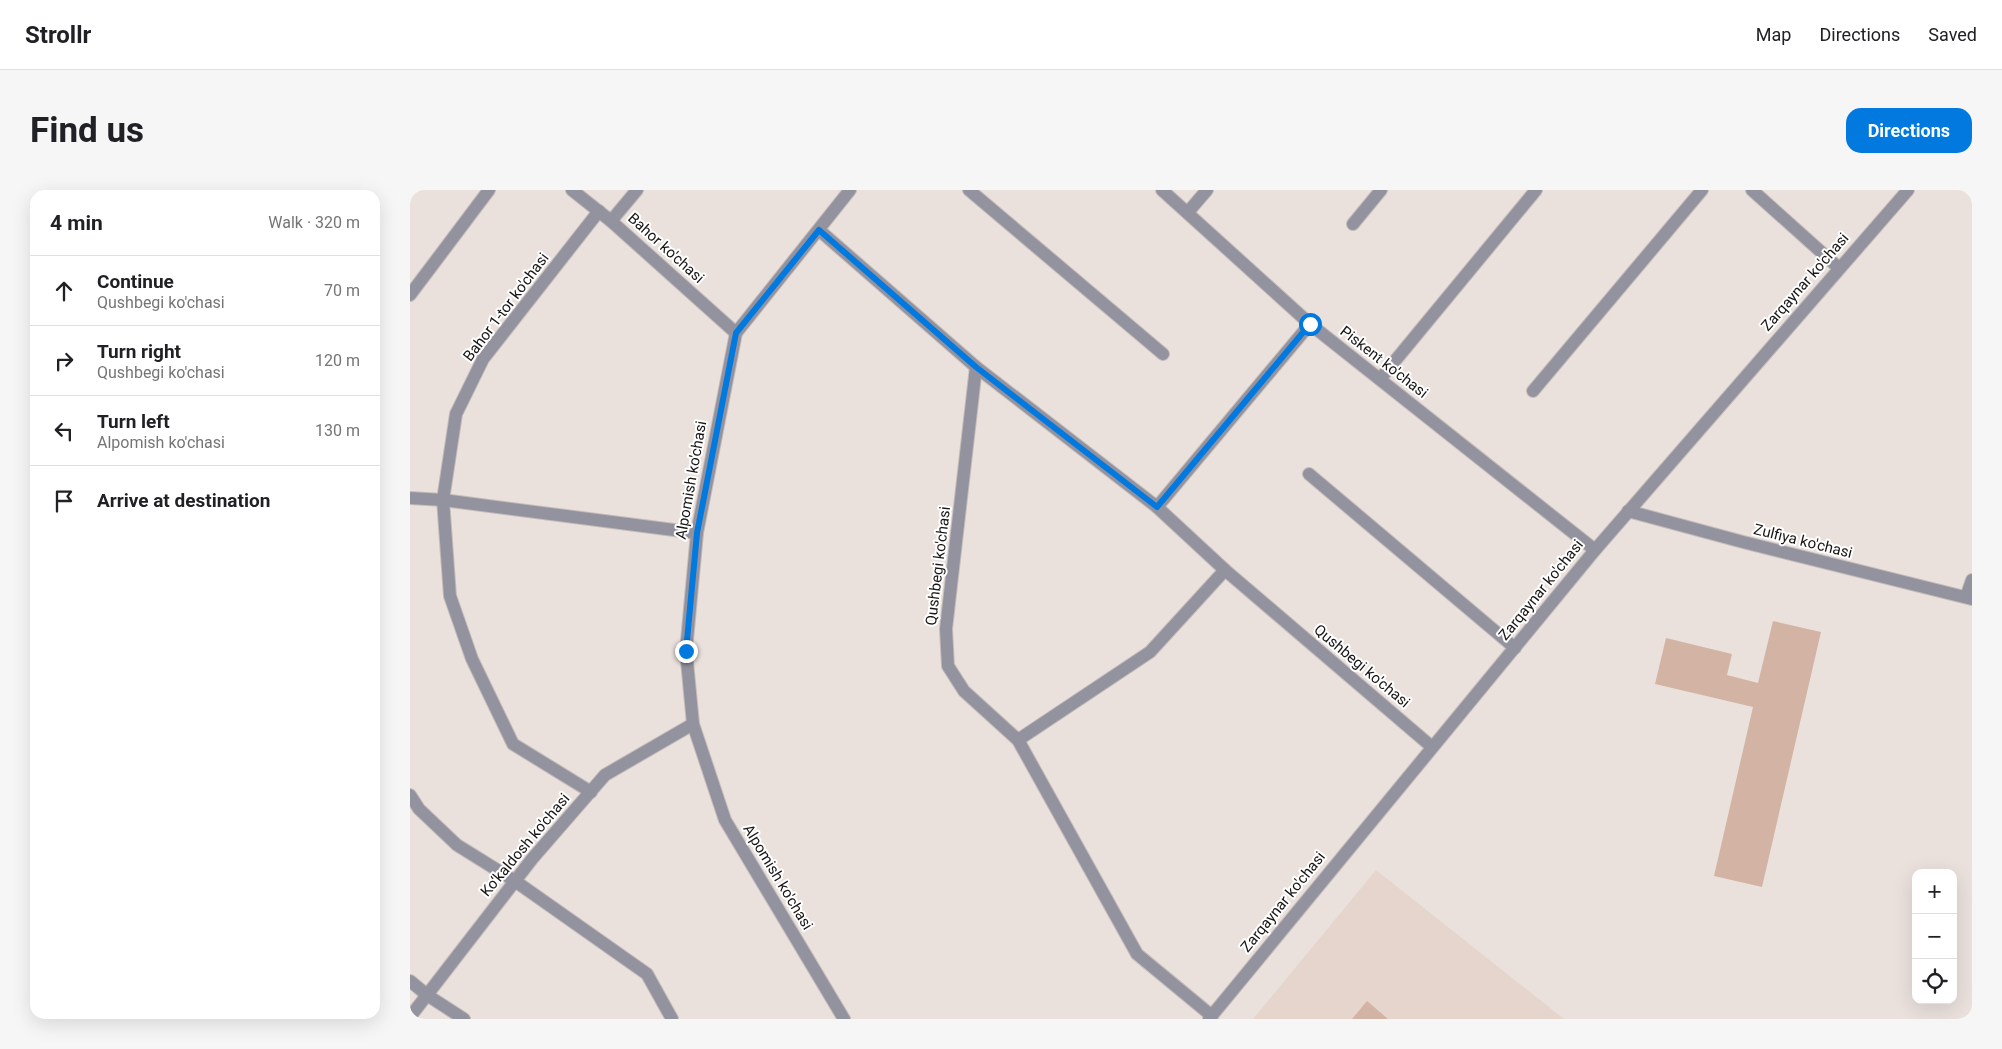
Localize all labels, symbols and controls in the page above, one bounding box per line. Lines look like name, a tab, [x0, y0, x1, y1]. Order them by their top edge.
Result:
text: Strollr	[25, 21, 91, 49]
text: Map	[1756, 24, 1791, 45]
text: Directions	[1819, 24, 1900, 45]
text: Saved	[1928, 24, 1977, 45]
button: Directions	[1846, 108, 1972, 153]
text: Find us	[30, 110, 144, 151]
street label: Bahor ko'chasi	[624, 209, 708, 287]
text: 4 min	[50, 211, 103, 235]
text: Walk · 320 m	[268, 213, 360, 232]
street label: Zarqaynar ko'chasi	[1758, 229, 1852, 335]
street label: Bahor 1-tor ko'chasi	[459, 249, 553, 365]
text: Continue	[97, 270, 174, 293]
icon: ahead	[50, 277, 78, 305]
text: 70 m	[324, 281, 360, 300]
text: Qushbegi ko'chasi	[97, 293, 225, 312]
route start	[1299, 313, 1322, 336]
street label: Piskent ko'chasi	[1337, 322, 1431, 402]
text: Turn right	[97, 340, 181, 363]
icon: right	[50, 347, 78, 375]
text: 120 m	[315, 351, 360, 370]
text: Qushbegi ko'chasi	[97, 363, 225, 382]
text: Turn left	[97, 410, 170, 433]
icon: left	[50, 417, 78, 445]
street label: Alpomish ko'chasi	[672, 419, 710, 541]
text: 130 m	[315, 421, 360, 440]
text: Alpomish ko'chasi	[97, 433, 225, 452]
icon: arrive	[50, 487, 78, 515]
text: Arrive at destination	[97, 489, 270, 512]
street label: Qushbegi ko'chasi	[922, 505, 954, 627]
street label: Zulfiya ko'chasi	[1752, 520, 1854, 562]
street label: Zarqaynar ko'chasi	[1495, 536, 1587, 644]
street label: Qushbegi ko'chasi	[1310, 621, 1414, 711]
route end	[675, 640, 698, 663]
street label: Ko‘kaldosh ko'chasi	[477, 790, 573, 900]
street label: Alpomish ko'chasi	[739, 821, 817, 933]
street label: Zarqaynar ko'chasi	[1237, 848, 1329, 956]
map controls	[1912, 869, 1957, 1004]
button: +	[1912, 869, 1957, 914]
button: −	[1912, 914, 1957, 959]
button: locate	[1912, 959, 1957, 1004]

